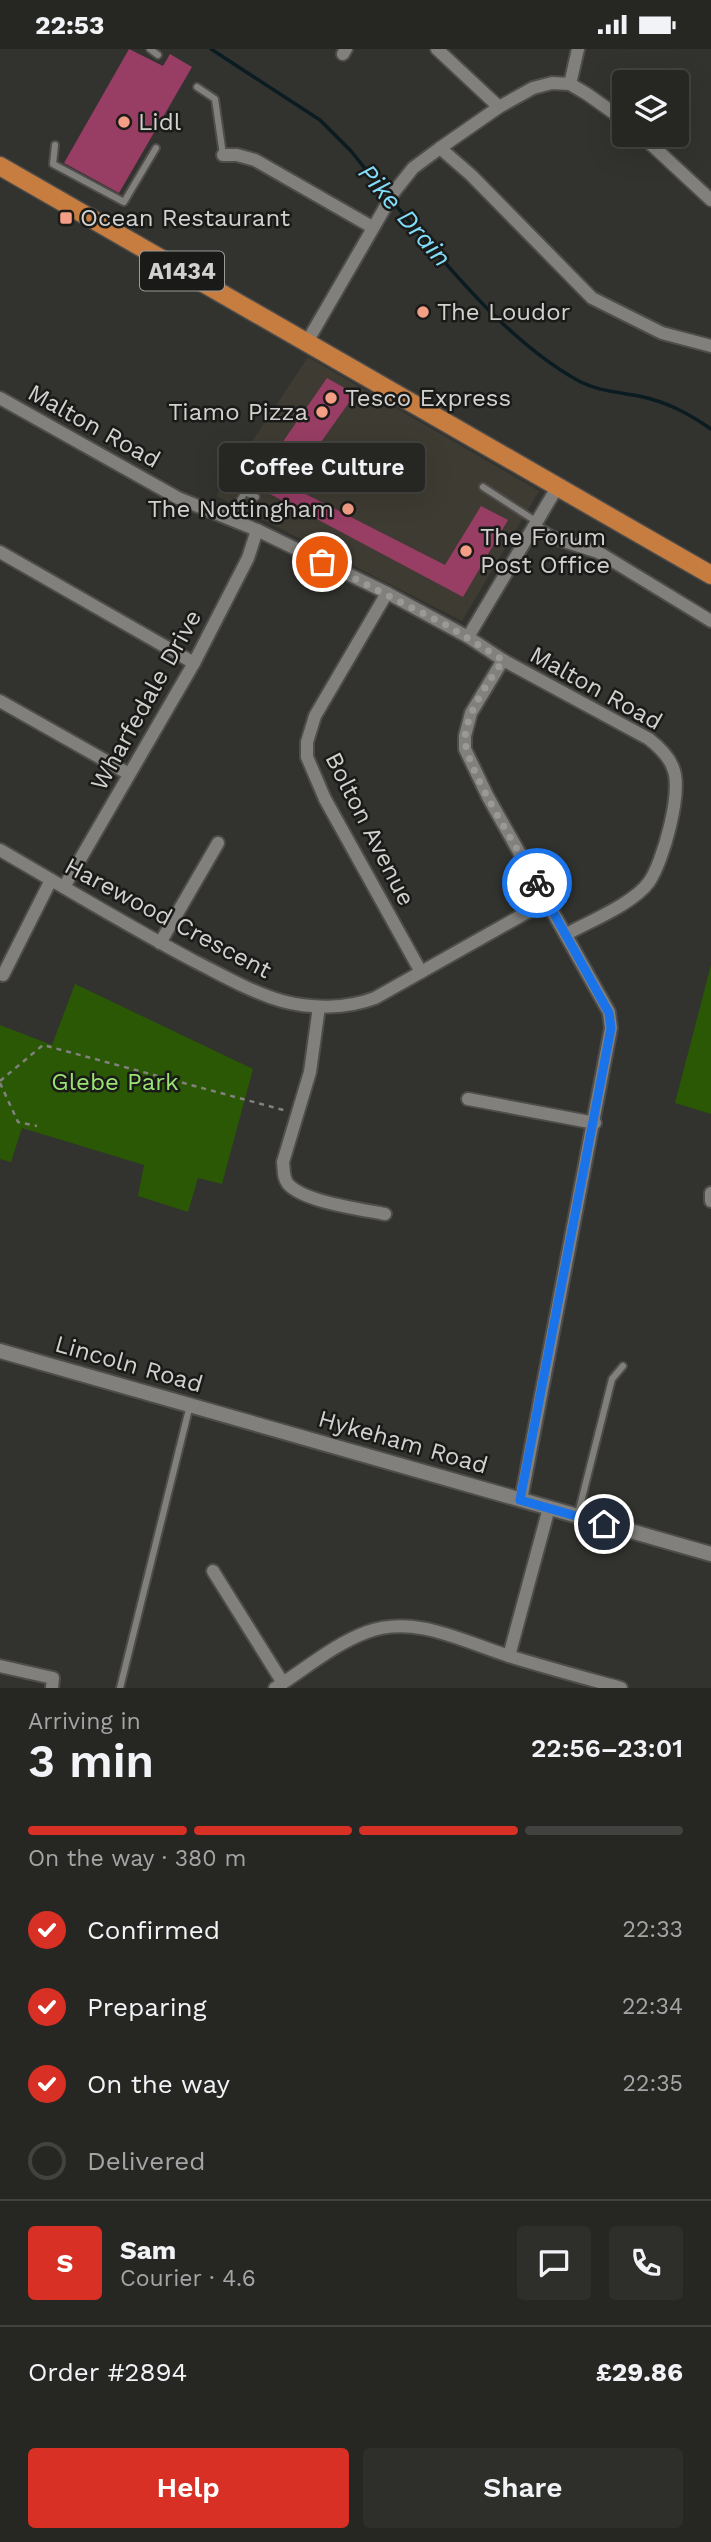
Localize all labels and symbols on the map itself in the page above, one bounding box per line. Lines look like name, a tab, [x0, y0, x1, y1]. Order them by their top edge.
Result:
place label: Lidl	[138, 108, 182, 136]
marker: Lidl	[116, 114, 132, 130]
water label: Pike Drain	[352, 158, 458, 272]
place label: Ocean Restaurant	[80, 204, 290, 232]
marker: Ocean Restaurant	[58, 210, 74, 226]
road number: A1434	[140, 251, 224, 291]
place label: The Loudor	[437, 298, 571, 326]
marker: The Loudor	[415, 304, 431, 320]
street label: Malton Road	[23, 378, 165, 474]
place label: Tesco Express	[345, 384, 511, 412]
marker: Tesco Express	[323, 390, 339, 406]
place label: Tiamo Pizza	[168, 398, 308, 426]
marker: Tiamo Pizza	[314, 404, 330, 420]
callout: Coffee Culture	[219, 443, 425, 492]
place label: The Nottingham	[148, 495, 334, 523]
marker: The Nottingham	[340, 501, 356, 517]
place label: The Forum Post Office	[480, 523, 610, 579]
pin	[292, 532, 352, 592]
marker: The Forum Post Office	[458, 543, 474, 559]
street label: Wharfedale Drive	[85, 605, 207, 795]
street label: Malton Road	[525, 640, 667, 736]
street label: Bolton Avenue	[319, 748, 421, 910]
courier	[502, 848, 572, 918]
street label: Harewood Crescent	[60, 852, 276, 984]
park label: Glebe Park	[51, 1068, 179, 1096]
street label: Lincoln Road	[52, 1330, 206, 1398]
street label: Hykeham Road	[315, 1404, 491, 1480]
pin	[574, 1494, 634, 1554]

